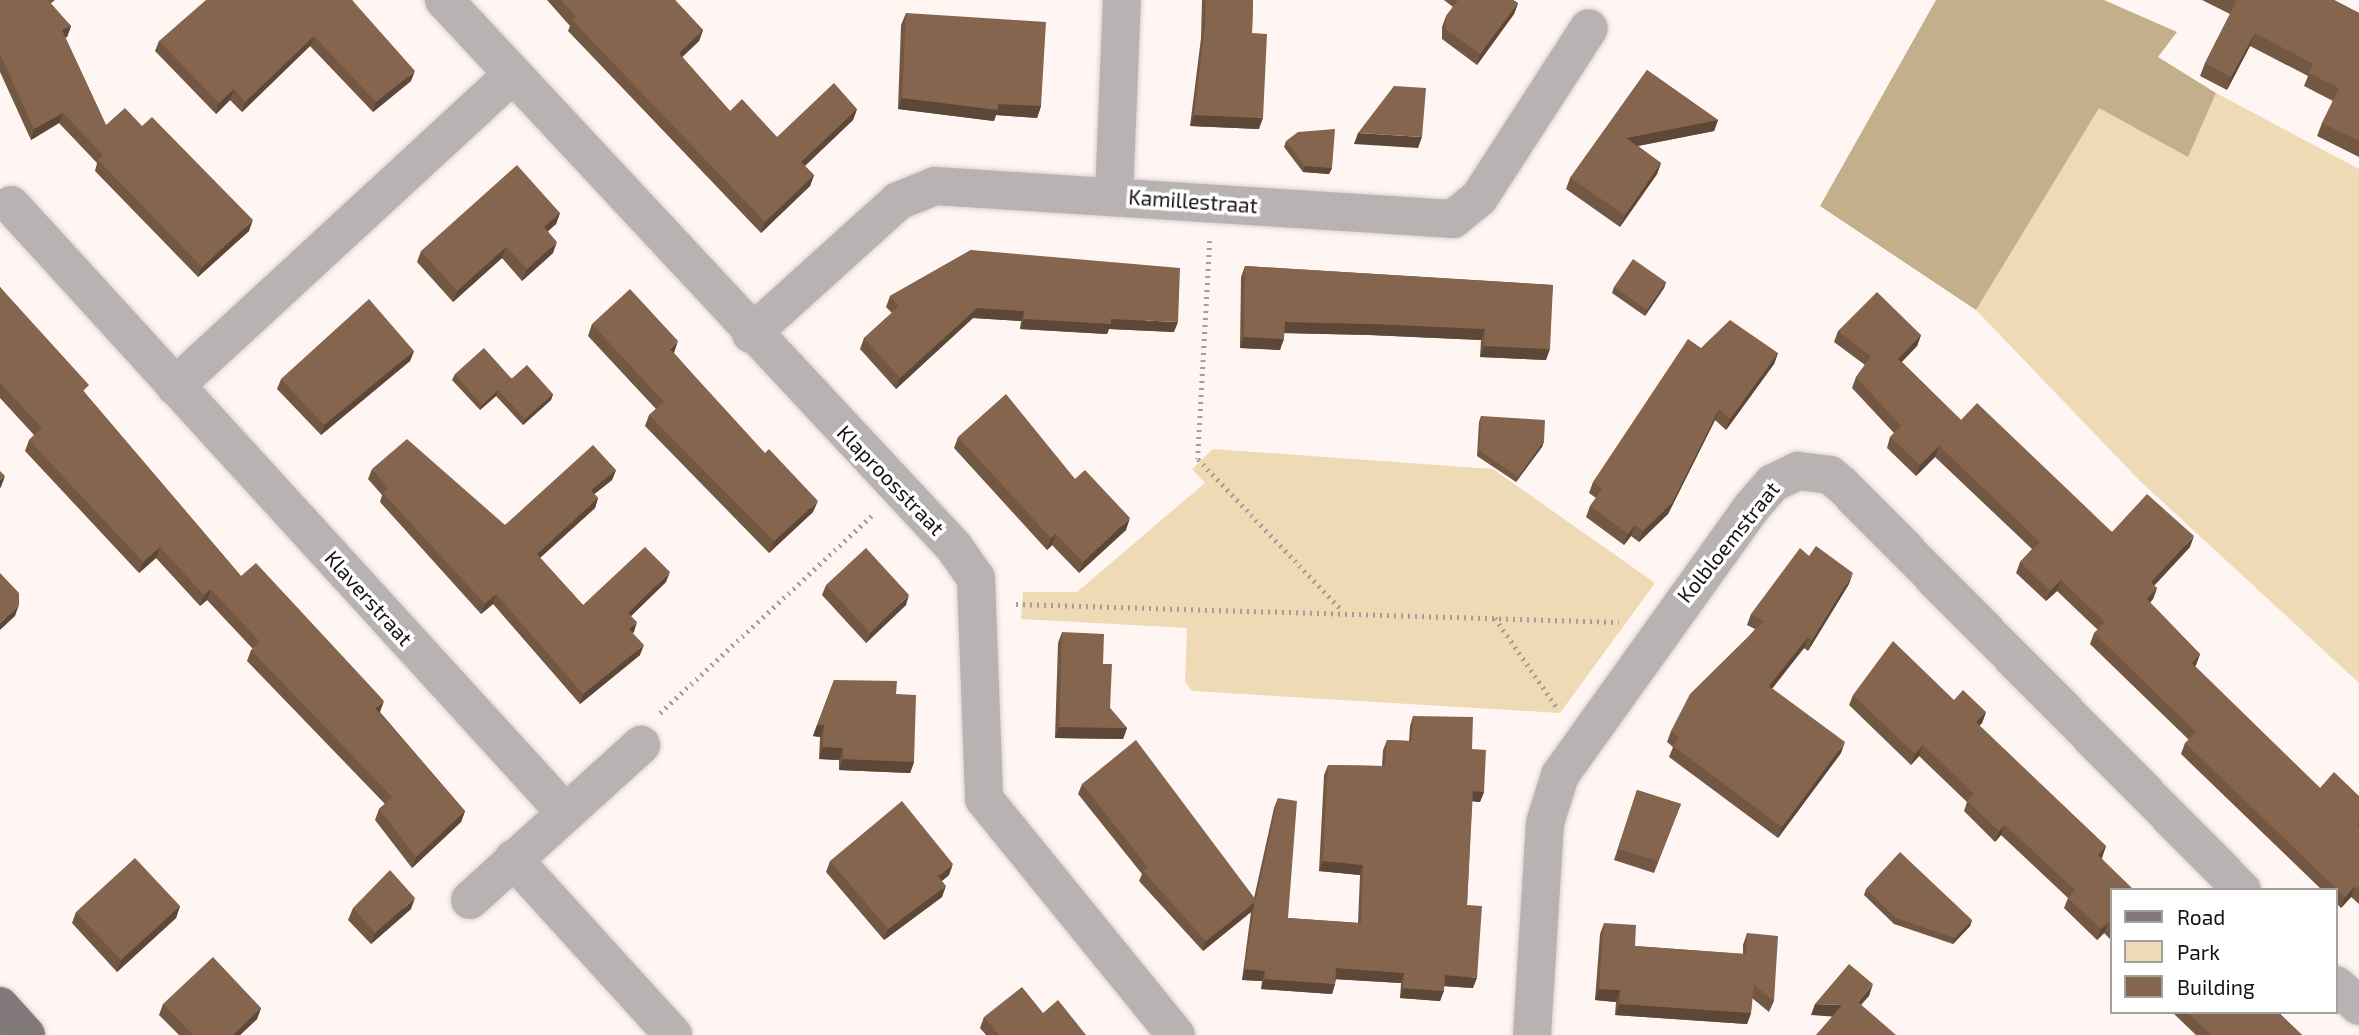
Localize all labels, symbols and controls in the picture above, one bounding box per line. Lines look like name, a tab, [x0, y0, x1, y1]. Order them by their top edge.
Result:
street label: Kamillestraat	[1128, 184, 1258, 218]
street label: Klaproosstraat	[832, 420, 950, 540]
street label: Kolbloemstraat	[1672, 476, 1784, 608]
street label: Klaverstraat	[320, 545, 418, 651]
legend	[2110, 888, 2338, 1014]
text: Road	[2177, 904, 2225, 929]
text: Park	[2177, 939, 2220, 964]
text: Building	[2177, 974, 2255, 999]

